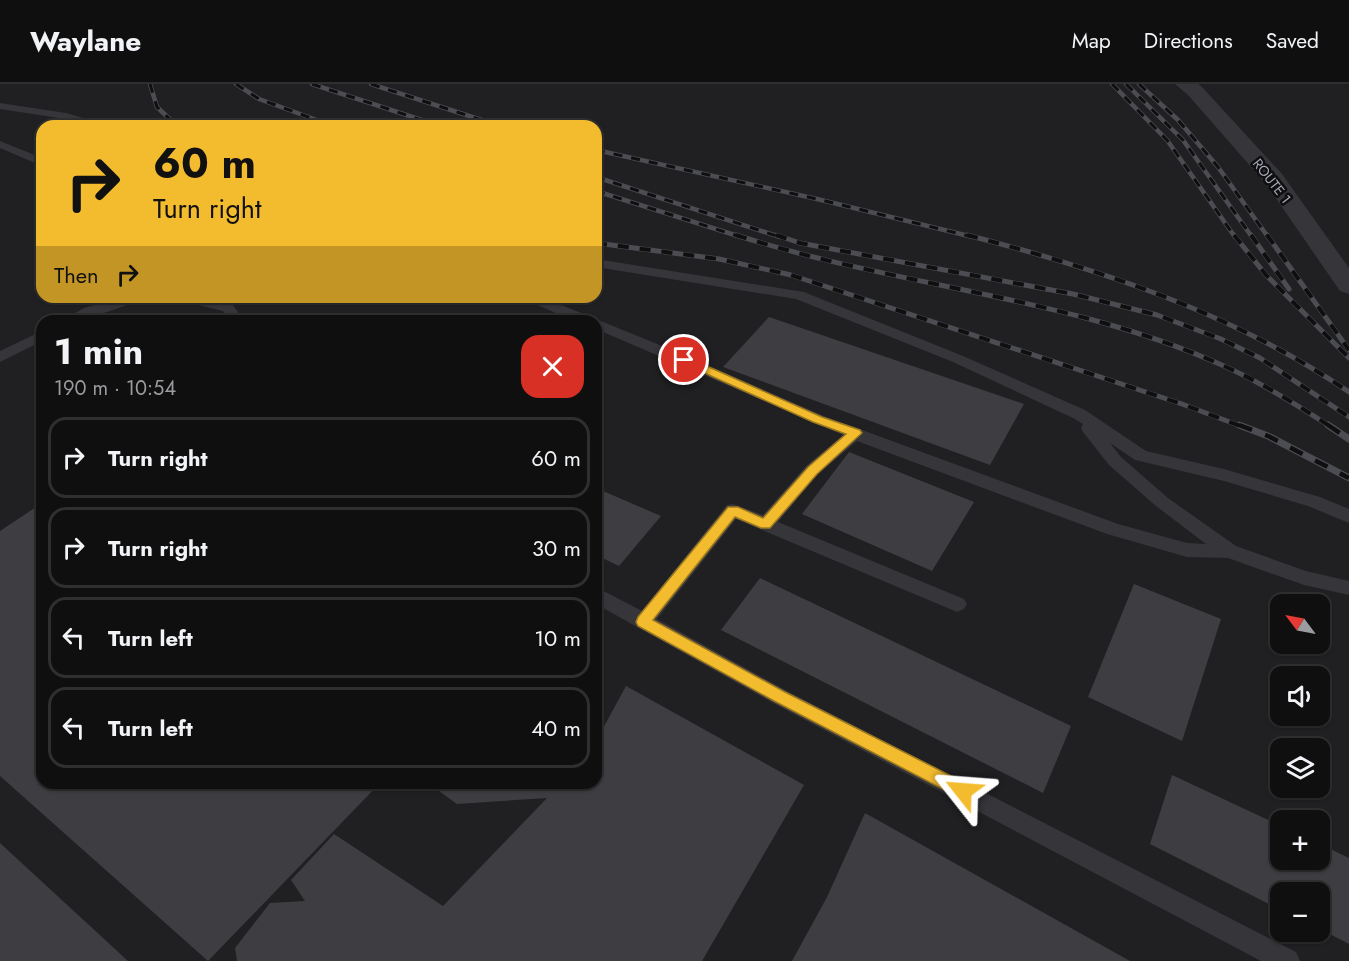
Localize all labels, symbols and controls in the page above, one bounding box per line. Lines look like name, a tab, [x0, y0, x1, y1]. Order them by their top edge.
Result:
text: Waylane	[30, 21, 141, 62]
text: Map	[1072, 26, 1111, 56]
text: Directions	[1144, 26, 1233, 56]
text: Saved	[1266, 26, 1319, 56]
text: 60 m	[153, 133, 256, 194]
icon: right	[54, 144, 132, 222]
street label: ROUTE 1	[1248, 154, 1296, 208]
text: Turn right	[153, 189, 261, 228]
icon: right	[111, 258, 144, 291]
text: Then	[54, 259, 99, 291]
text: 1 min	[54, 325, 143, 377]
pin	[658, 334, 709, 385]
button: close	[521, 335, 584, 398]
icon: arrive	[667, 343, 700, 376]
text: 190 m · 10:54	[54, 374, 176, 403]
icon: right	[57, 441, 90, 474]
text: Turn right	[108, 442, 208, 474]
text: 60 m	[531, 442, 581, 474]
icon: right	[57, 531, 90, 564]
text: Turn right	[108, 532, 208, 564]
text: 30 m	[532, 532, 581, 564]
north arrow	[1270, 594, 1330, 654]
map controls	[1270, 594, 1330, 942]
icon: left	[57, 621, 90, 654]
text: Turn left	[108, 622, 193, 654]
text: 10 m	[534, 622, 581, 654]
button: sound	[1270, 666, 1330, 726]
icon: left	[57, 711, 90, 744]
text: Turn left	[108, 712, 193, 744]
text: 40 m	[531, 712, 581, 744]
button: layers	[1270, 738, 1330, 798]
position arrow	[931, 759, 995, 823]
button: +	[1270, 810, 1330, 870]
button: −	[1270, 882, 1330, 942]

